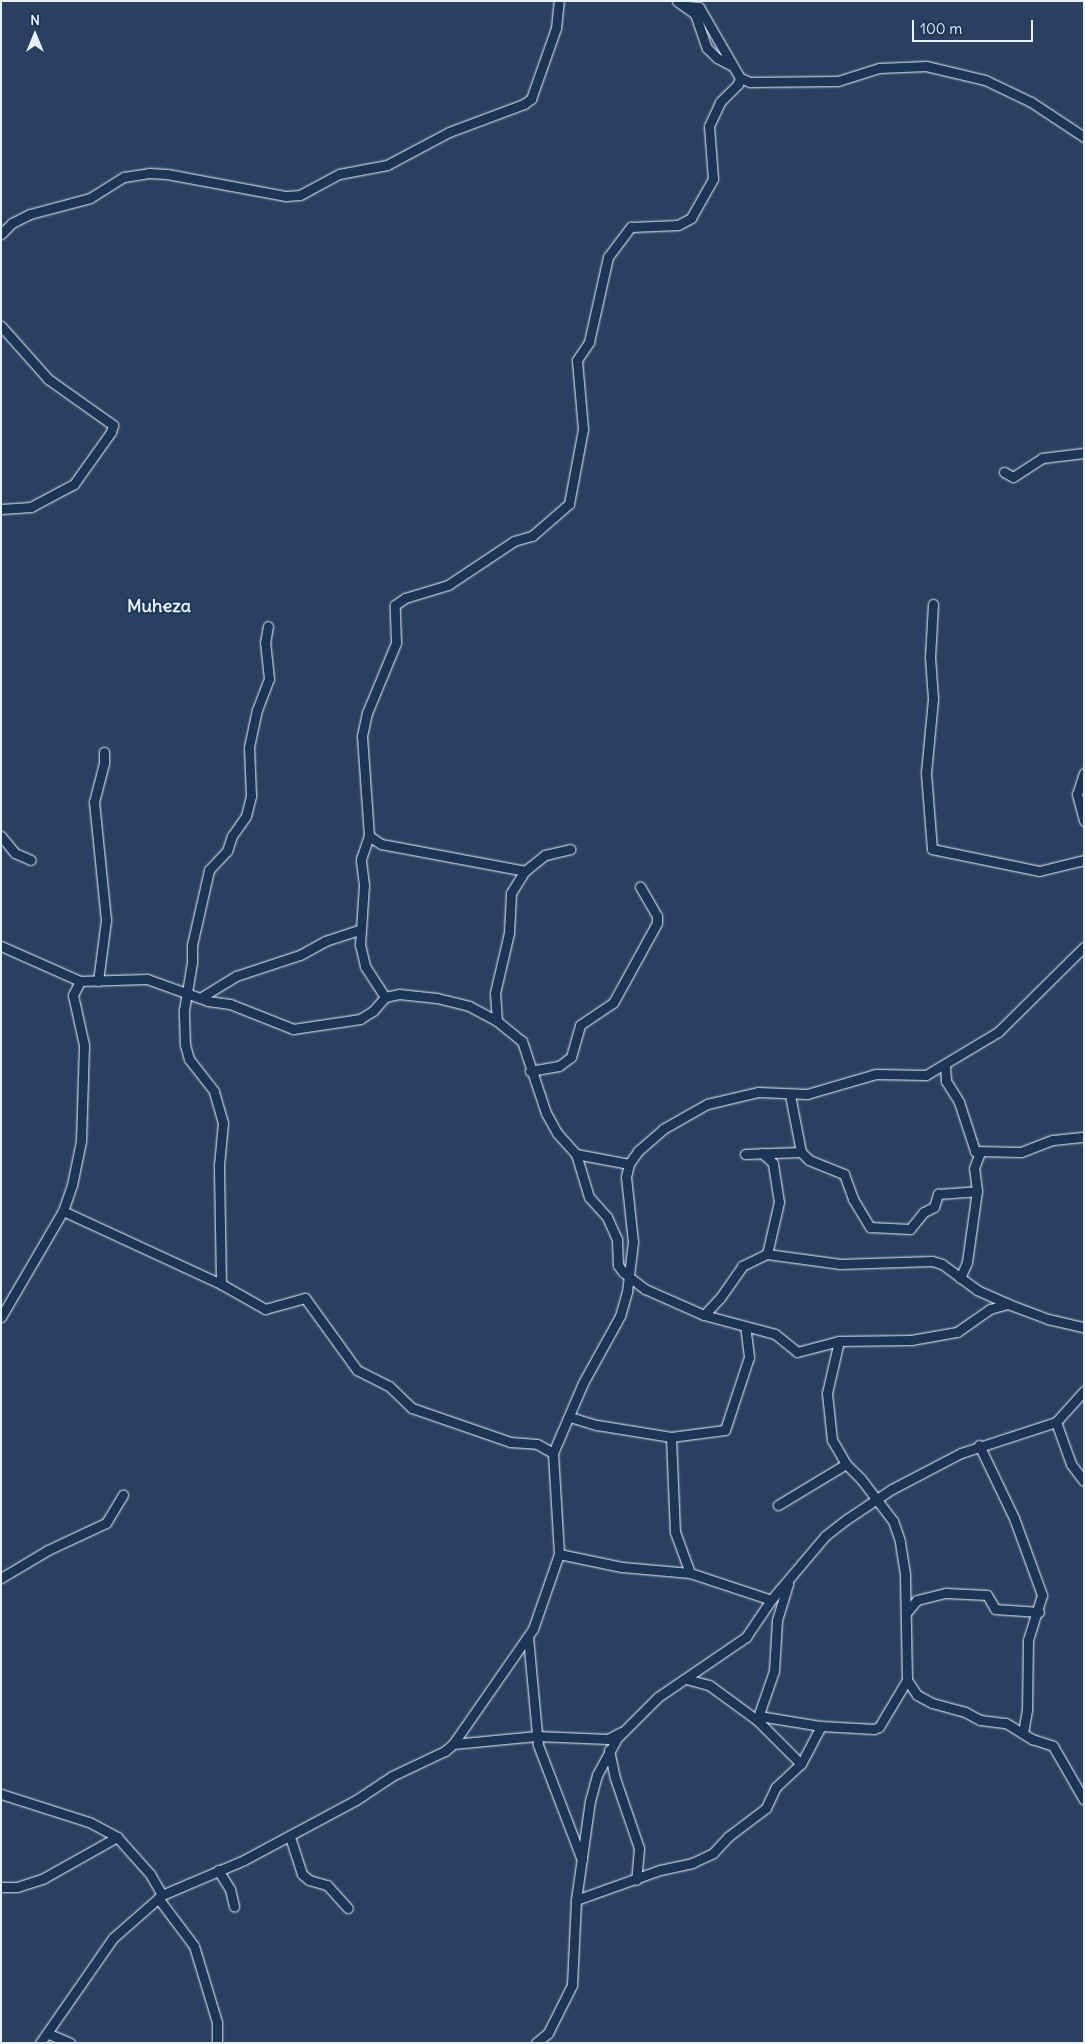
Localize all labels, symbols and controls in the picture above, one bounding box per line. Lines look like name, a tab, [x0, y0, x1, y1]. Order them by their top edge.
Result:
north arrow	[10, 10, 60, 60]
scale bar	[915, 10, 1036, 42]
text: N	[30, 11, 40, 29]
text: 100 m	[920, 19, 962, 38]
district label: Muheza	[127, 595, 191, 617]

